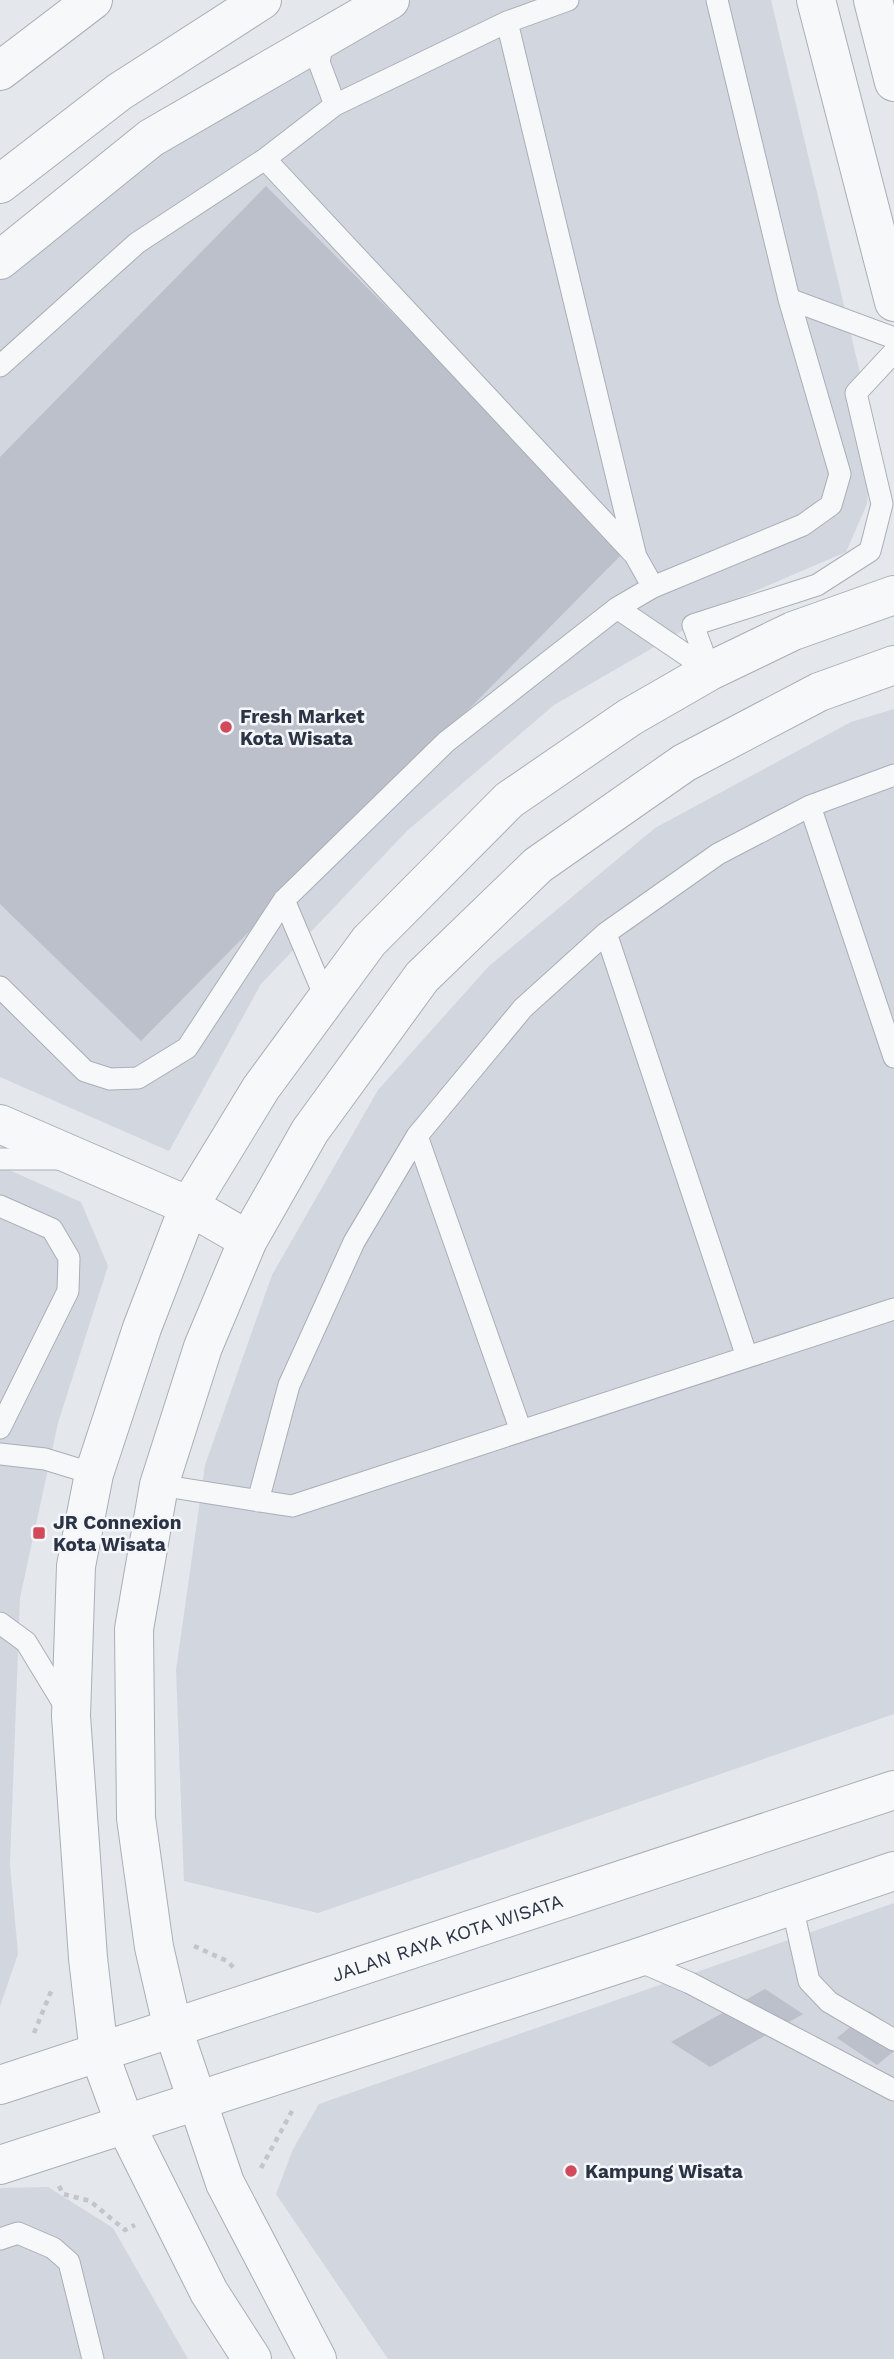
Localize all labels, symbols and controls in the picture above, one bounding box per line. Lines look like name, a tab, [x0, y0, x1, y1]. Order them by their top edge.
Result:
place label: Fresh Market Kota Wisata	[240, 705, 365, 750]
marker: Fresh Market Kota Wisata	[218, 719, 234, 735]
place label: JR Connexion Kota Wisata	[53, 1511, 182, 1556]
marker: JR Connexion Kota Wisata	[31, 1525, 47, 1541]
street label: JALAN RAYA KOTA WISATA	[329, 1889, 566, 1987]
place label: Kampung Wisata	[585, 2160, 743, 2183]
marker: Kampung Wisata	[563, 2163, 579, 2179]

